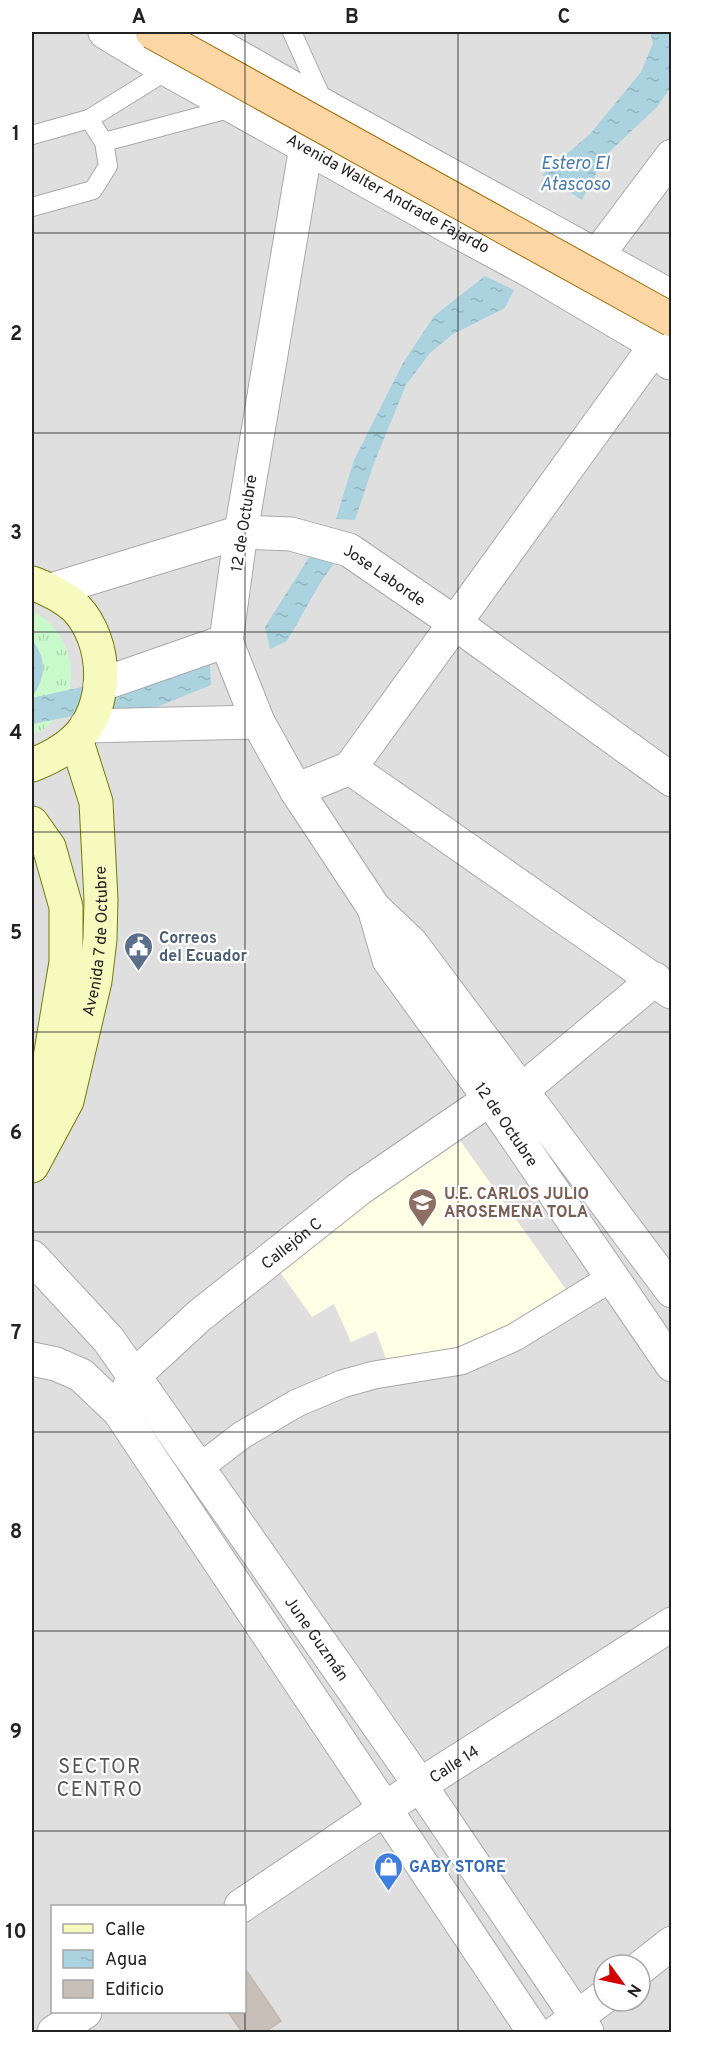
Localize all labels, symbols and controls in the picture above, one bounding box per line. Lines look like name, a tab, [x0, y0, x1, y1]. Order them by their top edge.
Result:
text: A	[132, 5, 146, 31]
text: B	[345, 5, 359, 31]
text: C	[558, 5, 570, 31]
text: 1	[12, 122, 20, 148]
street label: Avenida Walter Andrade Fajardo	[283, 130, 492, 259]
water label: Estero El Atascoso	[540, 153, 611, 197]
text: 2	[10, 322, 22, 348]
street label: 12 de Octubre	[227, 473, 263, 573]
text: 3	[10, 521, 22, 547]
street label: Jose Laborde	[341, 541, 429, 612]
text: 4	[10, 721, 22, 747]
street label: Avenida 7 de Octubre	[79, 865, 113, 1018]
text: 5	[10, 921, 22, 947]
place label: Correos del Ecuador	[159, 929, 247, 967]
public building icon: Correos del Ecuador	[122, 930, 154, 972]
street label: 12 de Octubre	[469, 1079, 541, 1171]
text: 6	[10, 1121, 22, 1147]
place label: U.E. CARLOS JULIO AROSEMENA TOLA	[444, 1185, 589, 1223]
school or university icon: U.E. CARLOS JULIO AROSEMENA TOLA	[407, 1186, 439, 1228]
street label: Callejón C	[258, 1214, 327, 1275]
text: 7	[11, 1321, 21, 1347]
text: 8	[10, 1520, 22, 1546]
street label: June Guzmán	[279, 1593, 352, 1686]
text: 9	[10, 1720, 22, 1746]
street label: Calle 14	[426, 1742, 483, 1788]
district label: SECTOR CENTRO	[56, 1755, 144, 1804]
shop icon: GABY STORE	[372, 1850, 404, 1892]
place label: GABY STORE	[409, 1858, 506, 1878]
legend	[51, 1905, 246, 2013]
text: Calle	[105, 1919, 145, 1942]
text: 10	[5, 1920, 27, 1946]
text: Agua	[105, 1949, 147, 1972]
north arrow	[592, 1953, 652, 2013]
text: Edificio	[105, 1979, 164, 2002]
text: N	[621, 1980, 644, 2000]

